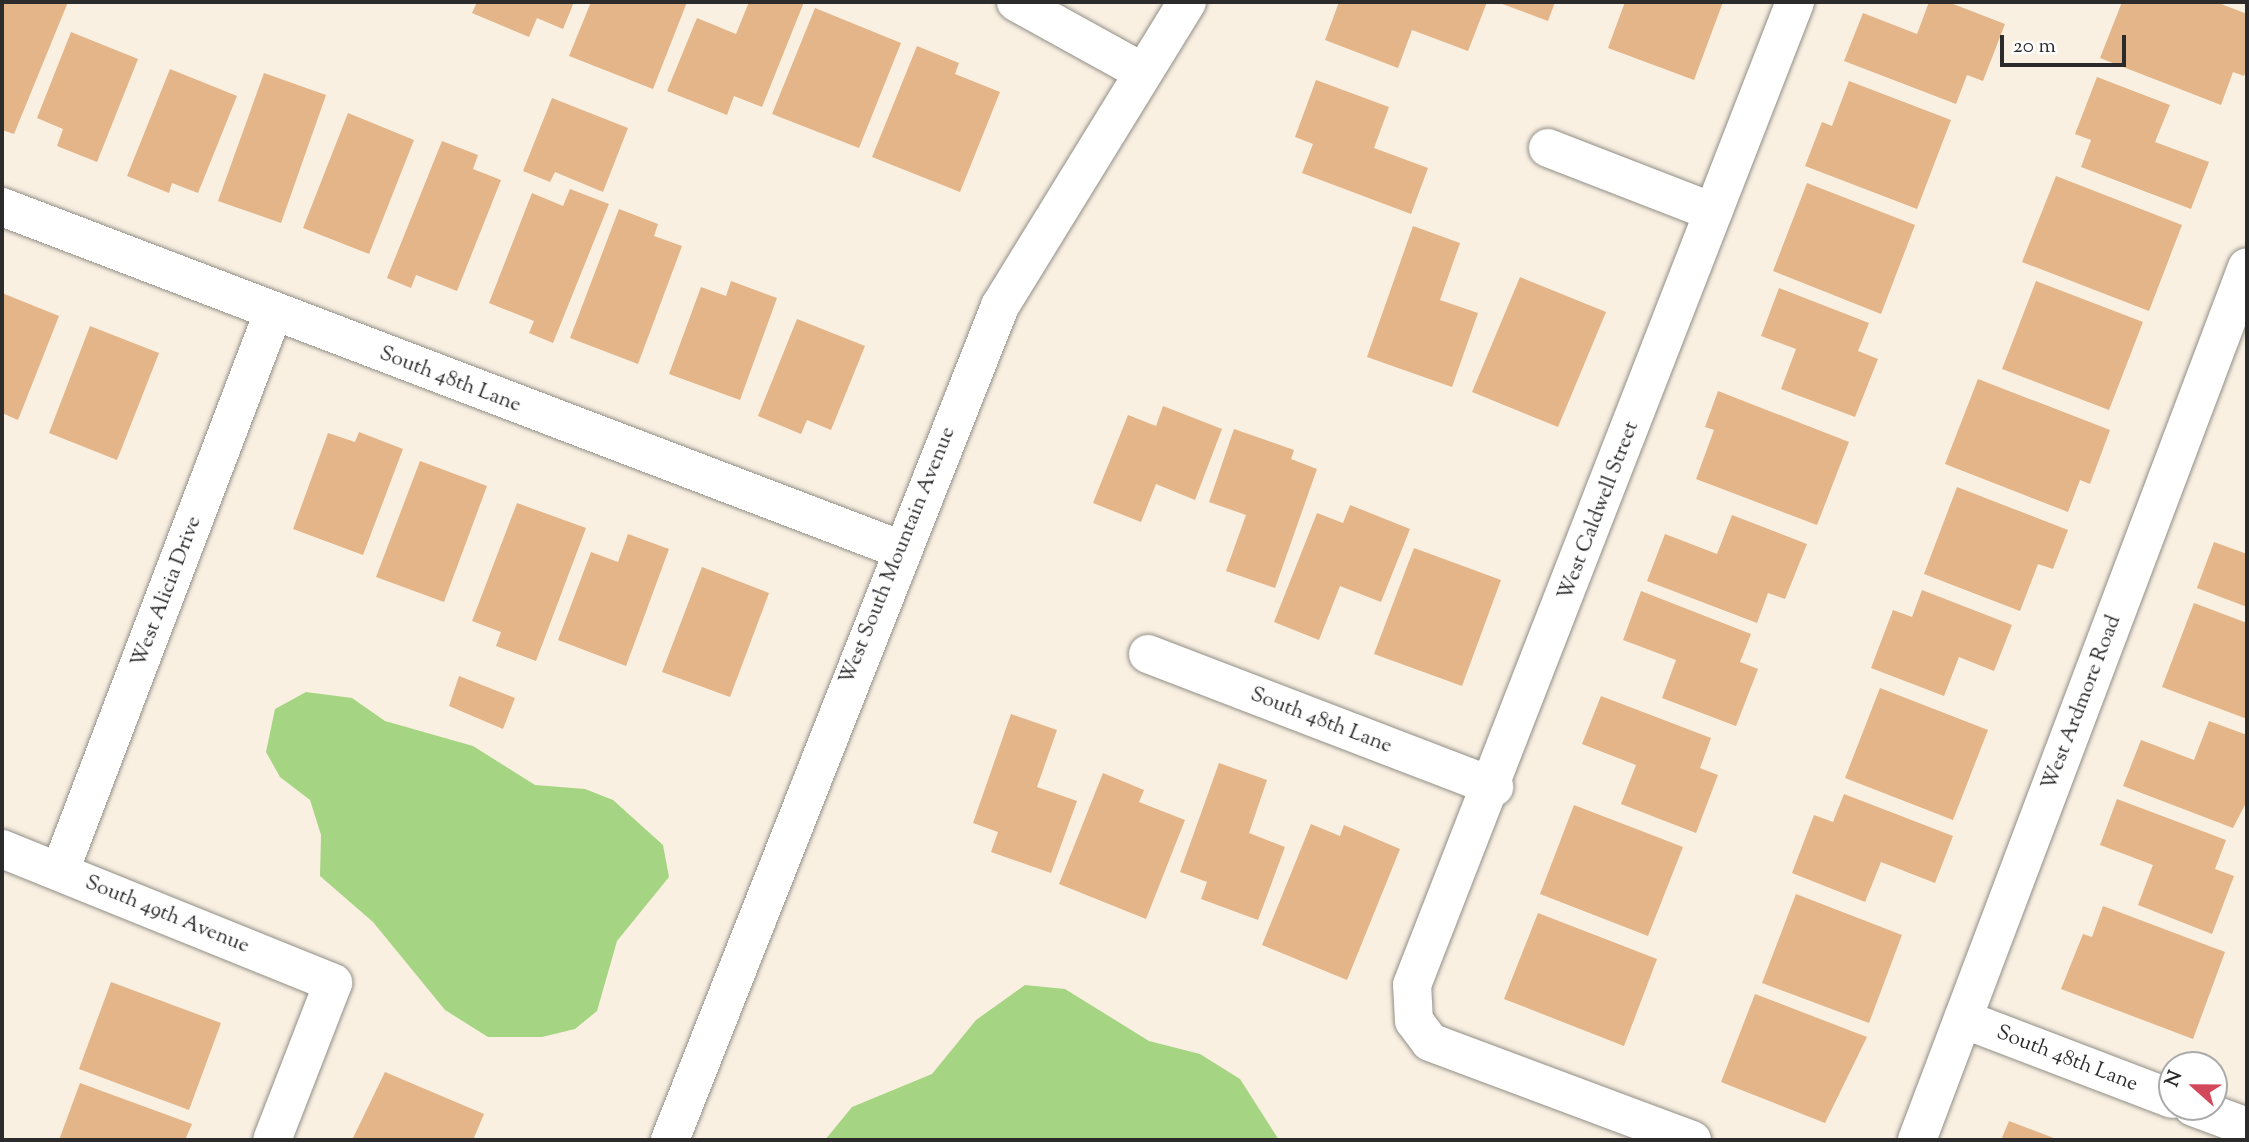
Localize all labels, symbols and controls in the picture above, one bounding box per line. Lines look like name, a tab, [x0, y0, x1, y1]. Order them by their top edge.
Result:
scale bar	[2004, 21, 2130, 65]
text: 20 m	[2013, 32, 2056, 62]
street label: South 48th Lane	[376, 341, 524, 419]
street label: West Caldwell Street	[1553, 418, 1645, 604]
street label: West South Mountain Avenue	[835, 423, 961, 689]
street label: West Alicia Drive	[127, 513, 207, 671]
street label: West Ardmore Road	[2037, 612, 2127, 794]
street label: South 48th Lane	[1247, 682, 1395, 760]
street label: South 49th Avenue	[81, 871, 253, 959]
street label: South 48th Lane	[1993, 1020, 2141, 1098]
north arrow	[2158, 1051, 2228, 1121]
text: N	[2159, 1067, 2190, 1091]

